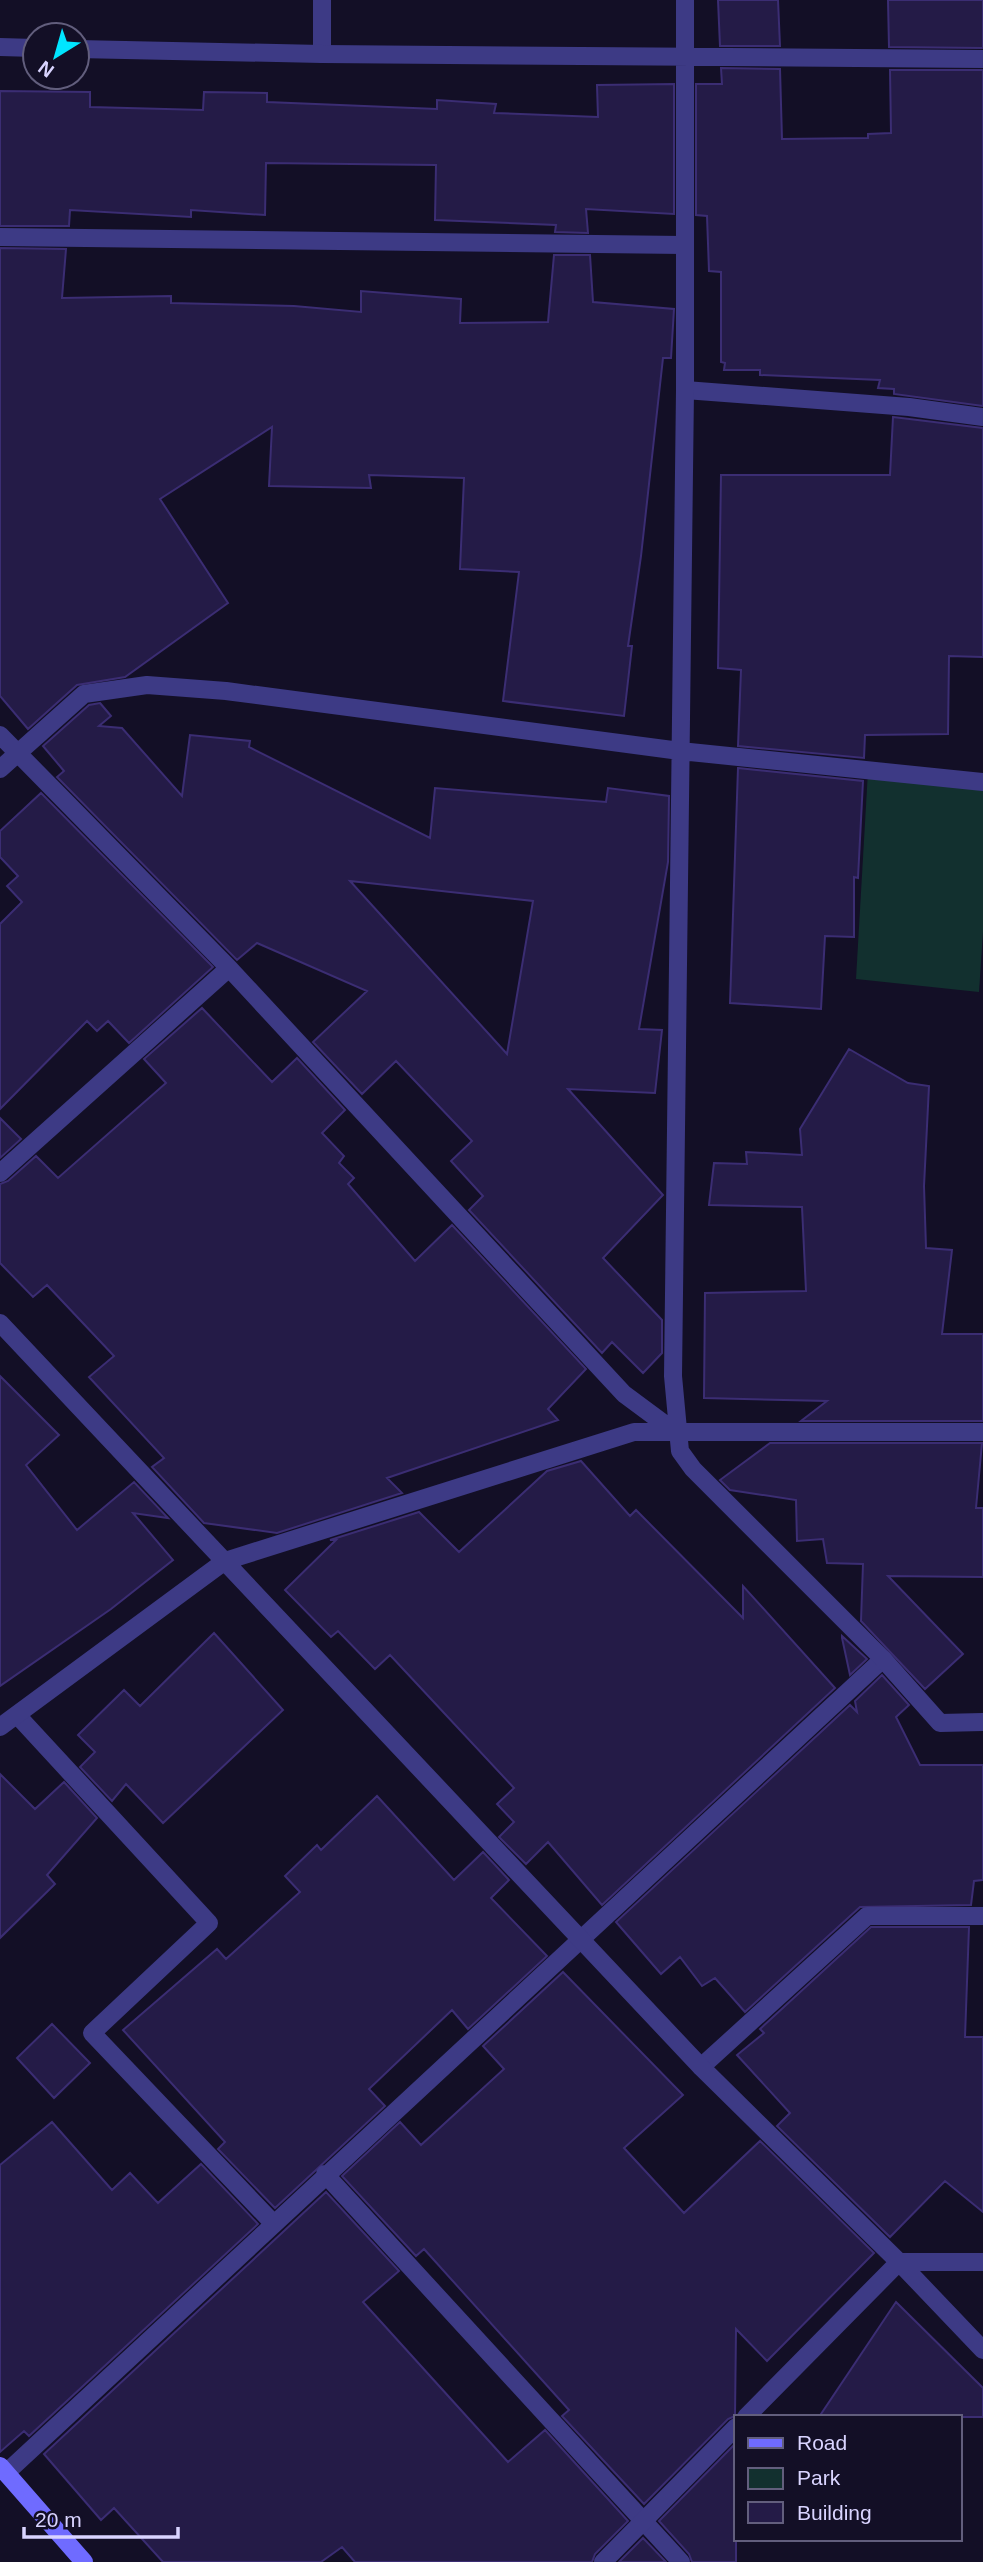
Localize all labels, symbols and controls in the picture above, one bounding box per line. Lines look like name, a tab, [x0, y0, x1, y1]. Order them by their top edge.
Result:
north arrow	[21, 21, 91, 91]
text: N	[34, 57, 58, 82]
legend	[734, 2415, 962, 2541]
text: Road	[797, 2431, 847, 2454]
text: Park	[797, 2466, 841, 2489]
scale bar	[24, 2496, 178, 2540]
text: Building	[797, 2501, 872, 2524]
text: 20 m	[35, 2508, 82, 2531]

